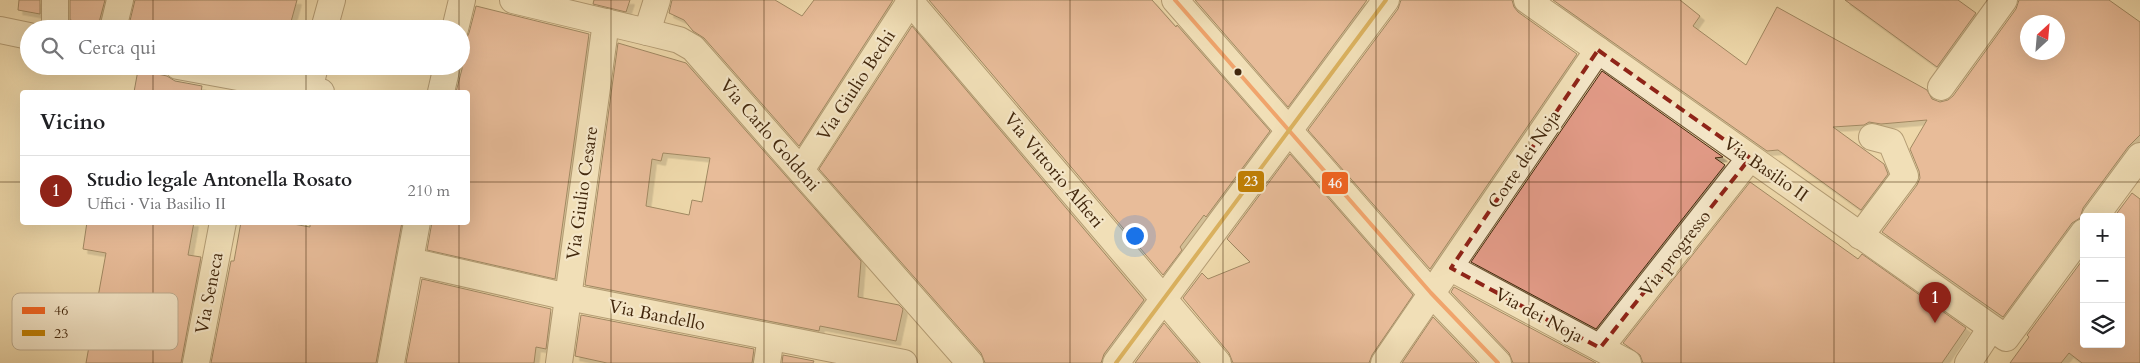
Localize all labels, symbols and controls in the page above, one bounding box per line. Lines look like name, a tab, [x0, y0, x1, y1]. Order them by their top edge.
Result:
north arrow	[2020, 15, 2065, 60]
search box	[20, 20, 470, 75]
street label: Via Giulio Bechi	[811, 25, 902, 146]
icon: search	[38, 34, 66, 62]
text: Cerca qui	[78, 35, 156, 61]
unlabelled marker	[1233, 67, 1243, 77]
street label: Via Carlo Goldoni	[714, 74, 825, 197]
street label: Corte dei Noja	[1482, 105, 1567, 214]
street label: Via Vittorio Alfieri	[998, 107, 1109, 233]
text: Vicino	[40, 108, 105, 137]
street label: Via Giulio Cesare	[561, 125, 604, 262]
street label: Via Basilio II	[1718, 131, 1813, 208]
text: Studio legale Antonella Rosato	[87, 167, 352, 193]
line badge: 23	[1237, 170, 1265, 193]
line badge: 46	[1321, 171, 1349, 195]
text: 23	[1244, 172, 1258, 191]
text: 46	[1328, 174, 1342, 193]
text: 1	[52, 180, 60, 202]
text: 210 m	[408, 180, 450, 202]
text: Uffici · Via Basilio II	[87, 193, 226, 215]
street label: Via progresso	[1634, 205, 1717, 302]
map controls	[2080, 213, 2125, 348]
button: +	[2080, 213, 2125, 258]
your location	[1122, 223, 1148, 249]
street label: Via Seneca	[189, 250, 230, 336]
button: −	[2080, 258, 2125, 303]
street label: Via dei Noja	[1490, 282, 1587, 349]
pin: 1	[1919, 282, 1951, 323]
legend	[12, 293, 178, 350]
street label: Via Bandello	[607, 294, 708, 337]
text: 46	[54, 301, 68, 320]
button: layers	[2080, 303, 2125, 348]
text: 23	[54, 324, 68, 343]

